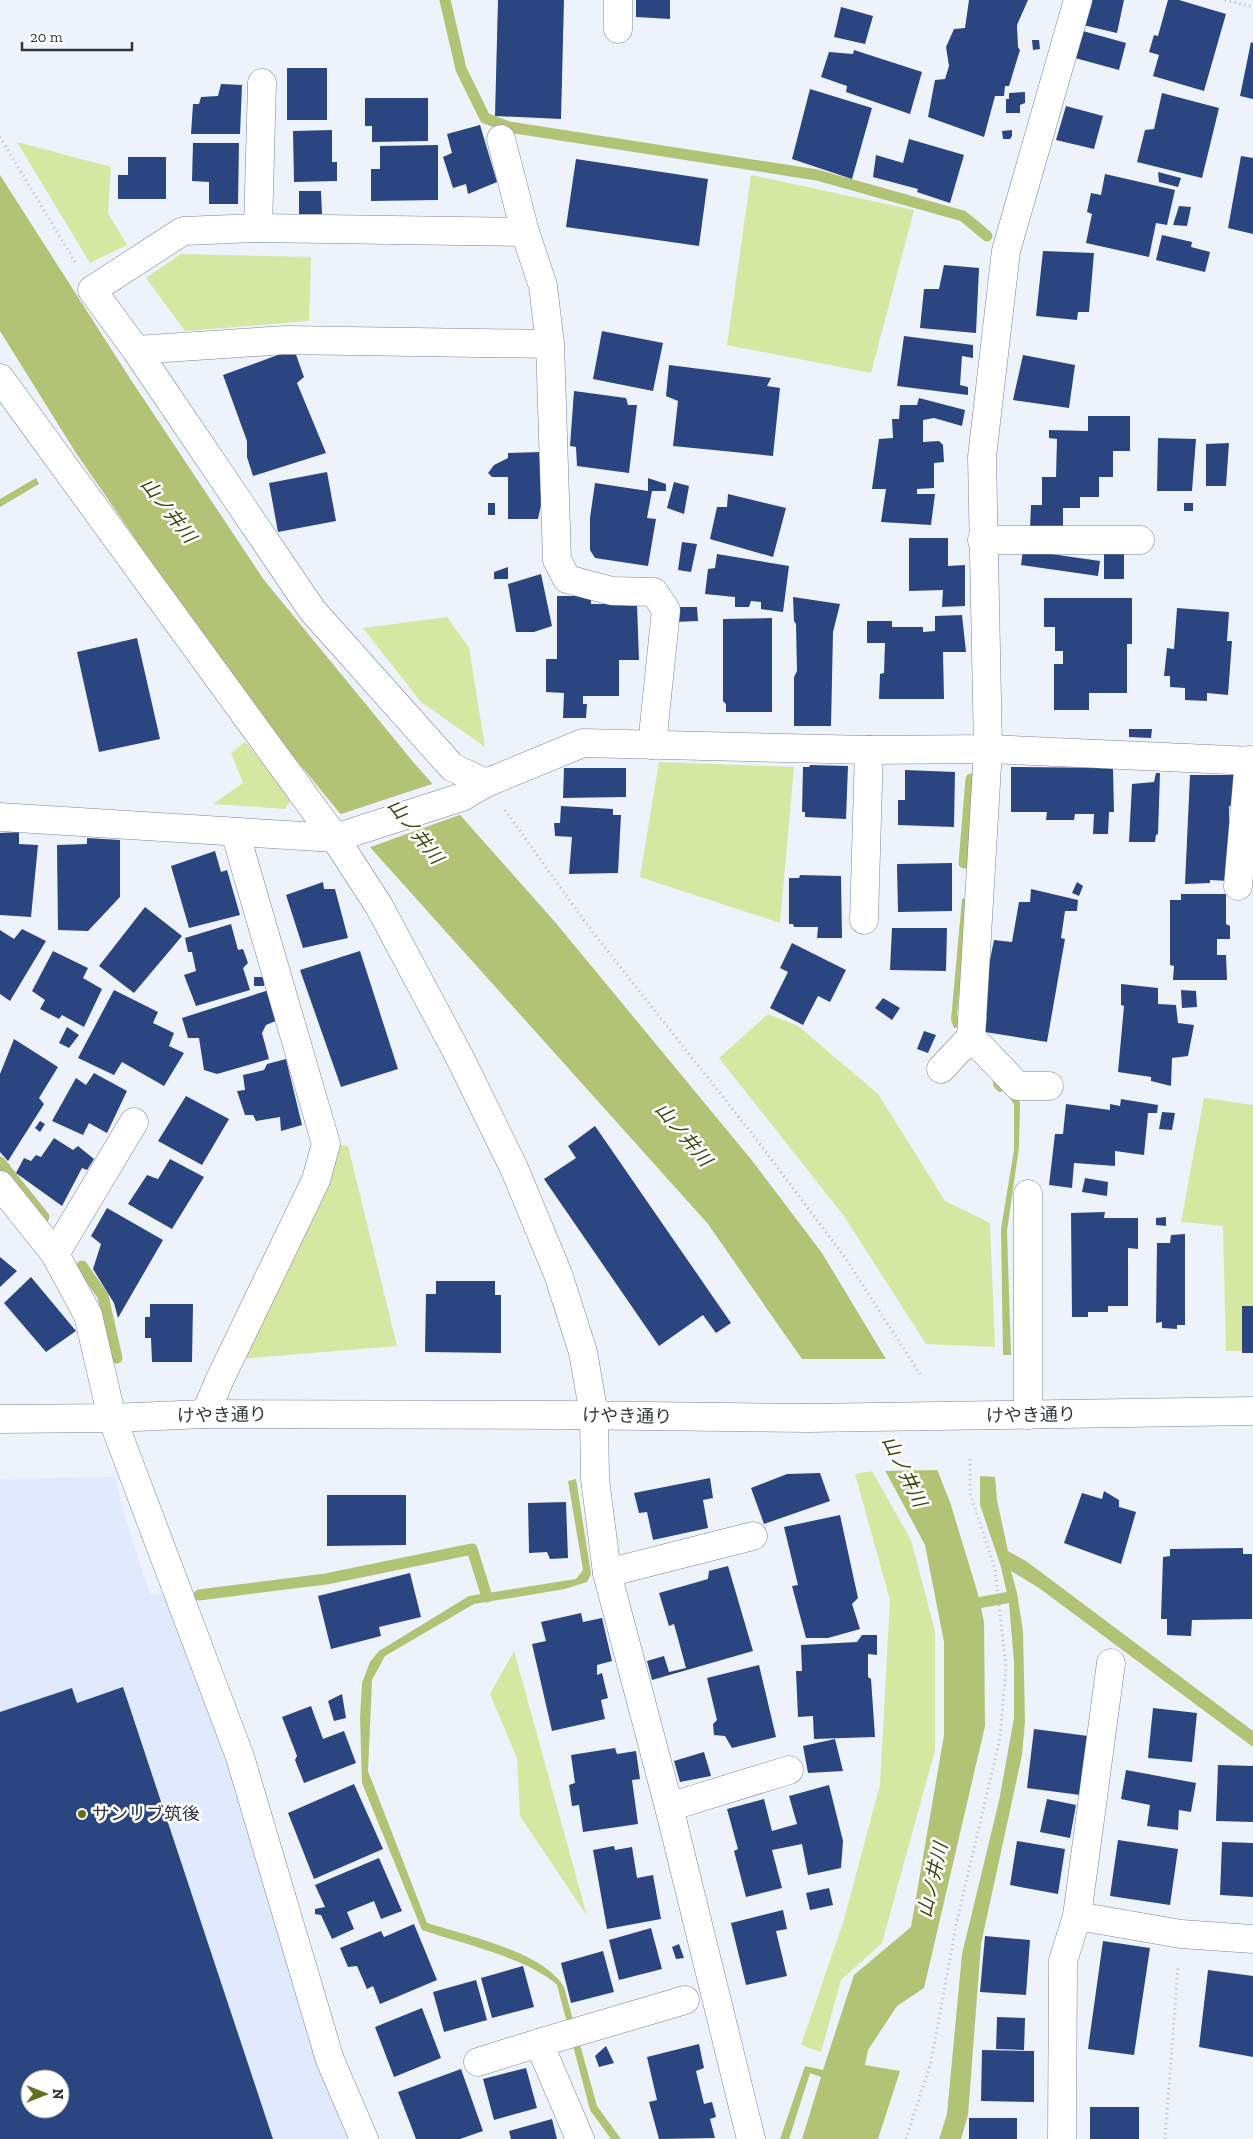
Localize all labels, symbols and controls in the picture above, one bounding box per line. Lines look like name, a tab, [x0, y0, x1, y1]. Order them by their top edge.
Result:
scale bar	[22, 20, 132, 52]
text: 20 m	[30, 28, 63, 46]
water label: 山ノ井川	[136, 473, 202, 549]
water label: 山ノ井川	[383, 794, 449, 870]
water label: 山ノ井川	[650, 1098, 718, 1172]
street label: けやき通り	[177, 1403, 267, 1427]
street label: けやき通り	[986, 1403, 1076, 1427]
street label: けやき通り	[582, 1404, 672, 1428]
water label: 山ノ井川	[878, 1432, 932, 1512]
place label: サンリブ筑後	[92, 1803, 200, 1825]
marker: サンリブ筑後	[76, 1808, 88, 1820]
water label: 山ノ井川	[913, 1839, 953, 1920]
north arrow	[20, 2069, 70, 2119]
text: N	[49, 2089, 66, 2100]

